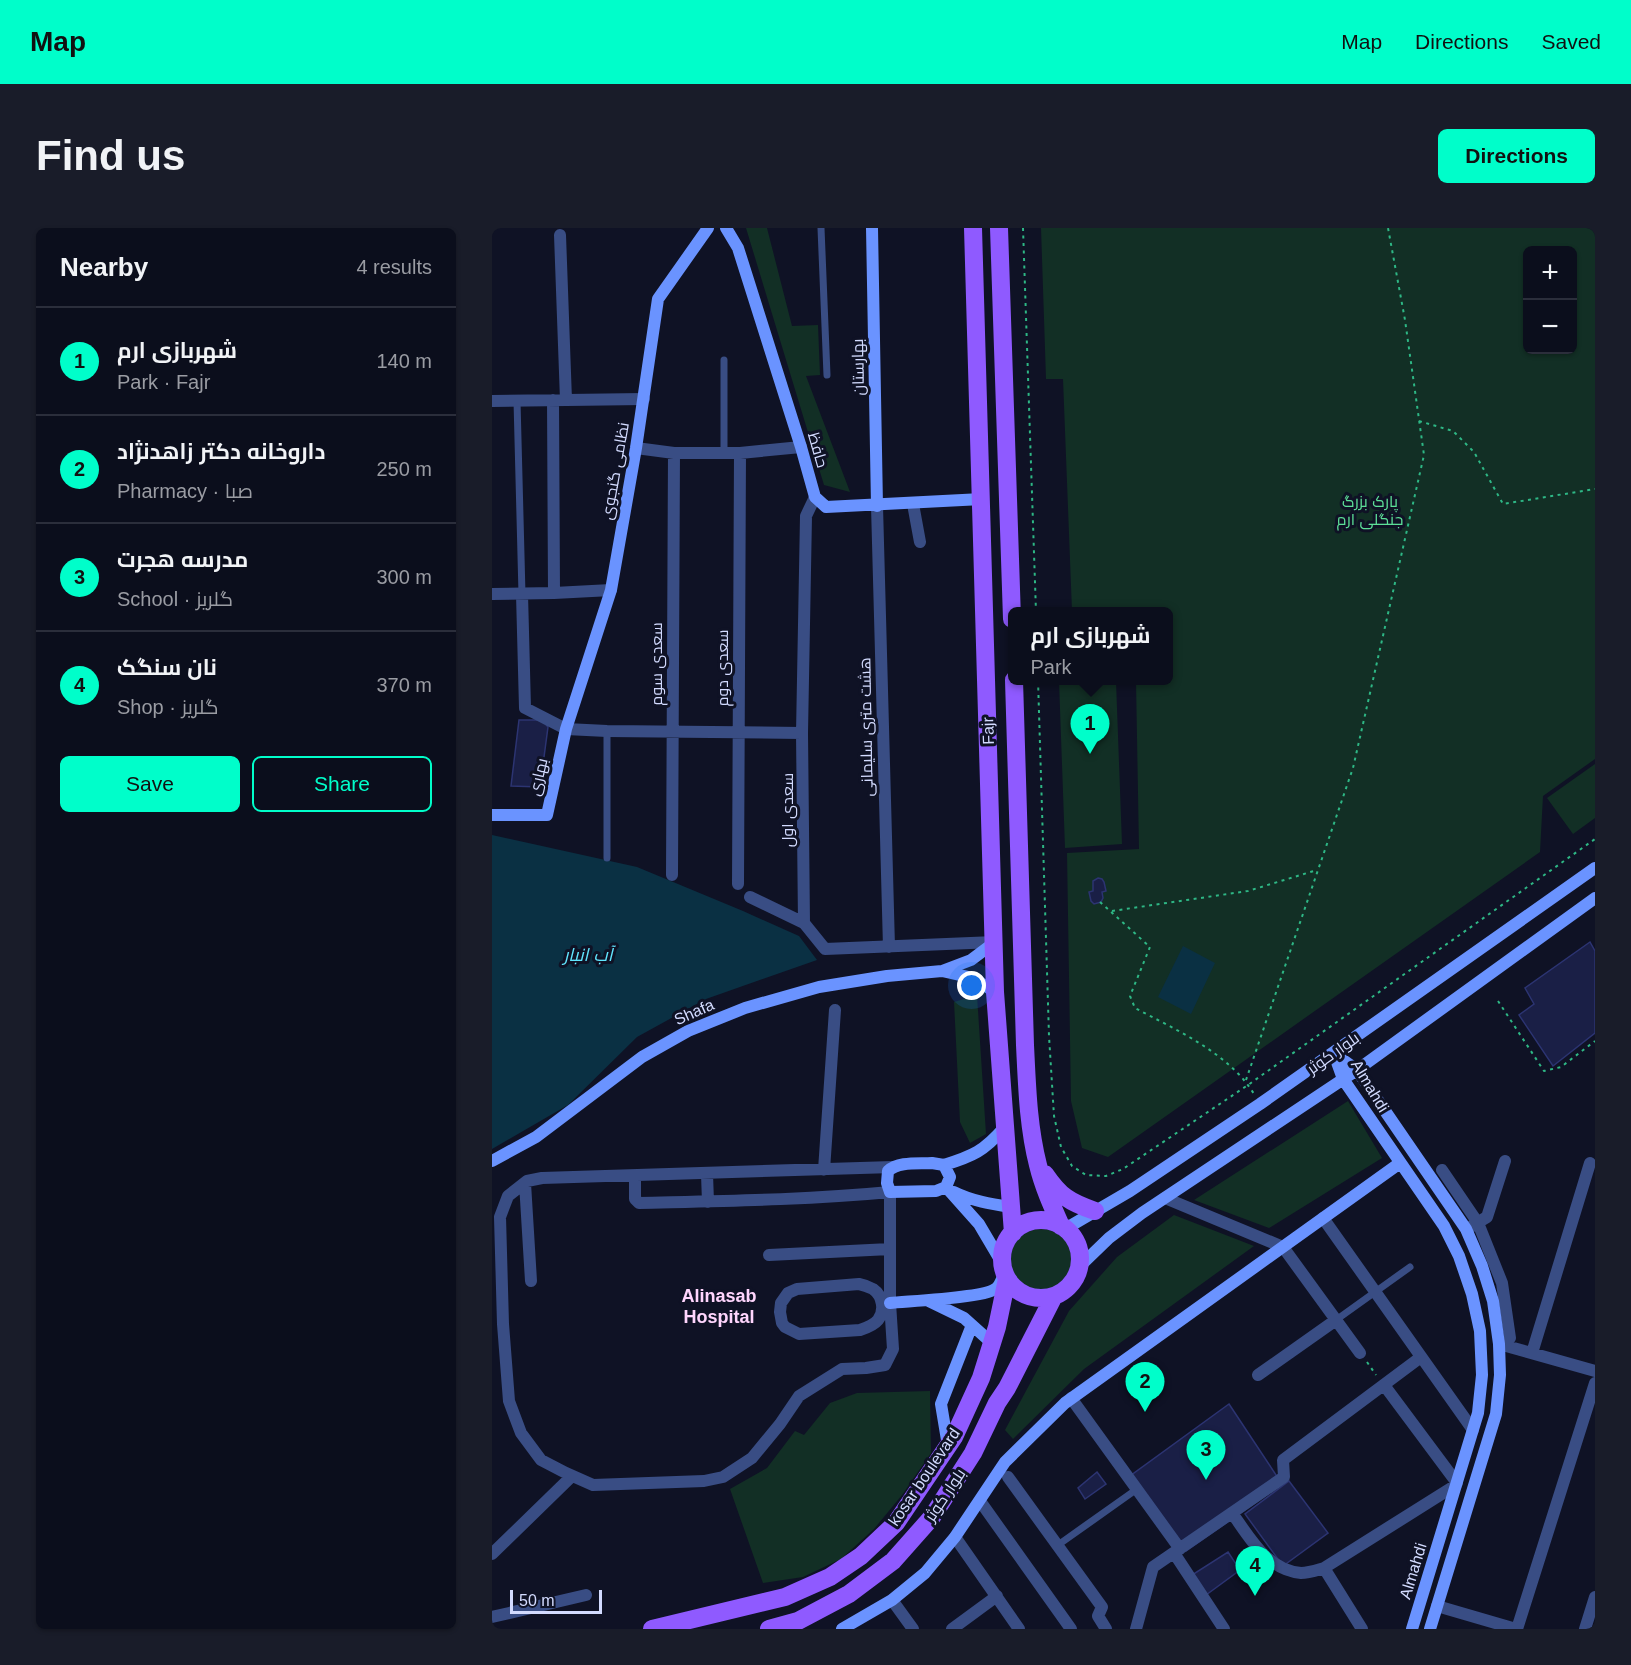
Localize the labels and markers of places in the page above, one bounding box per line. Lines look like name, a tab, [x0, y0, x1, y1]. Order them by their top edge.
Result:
pin: 1	[1070, 704, 1110, 754]
pin: 2	[1126, 1362, 1164, 1412]
pin: 3	[1186, 1430, 1226, 1480]
pin: 4	[1236, 1546, 1275, 1596]

